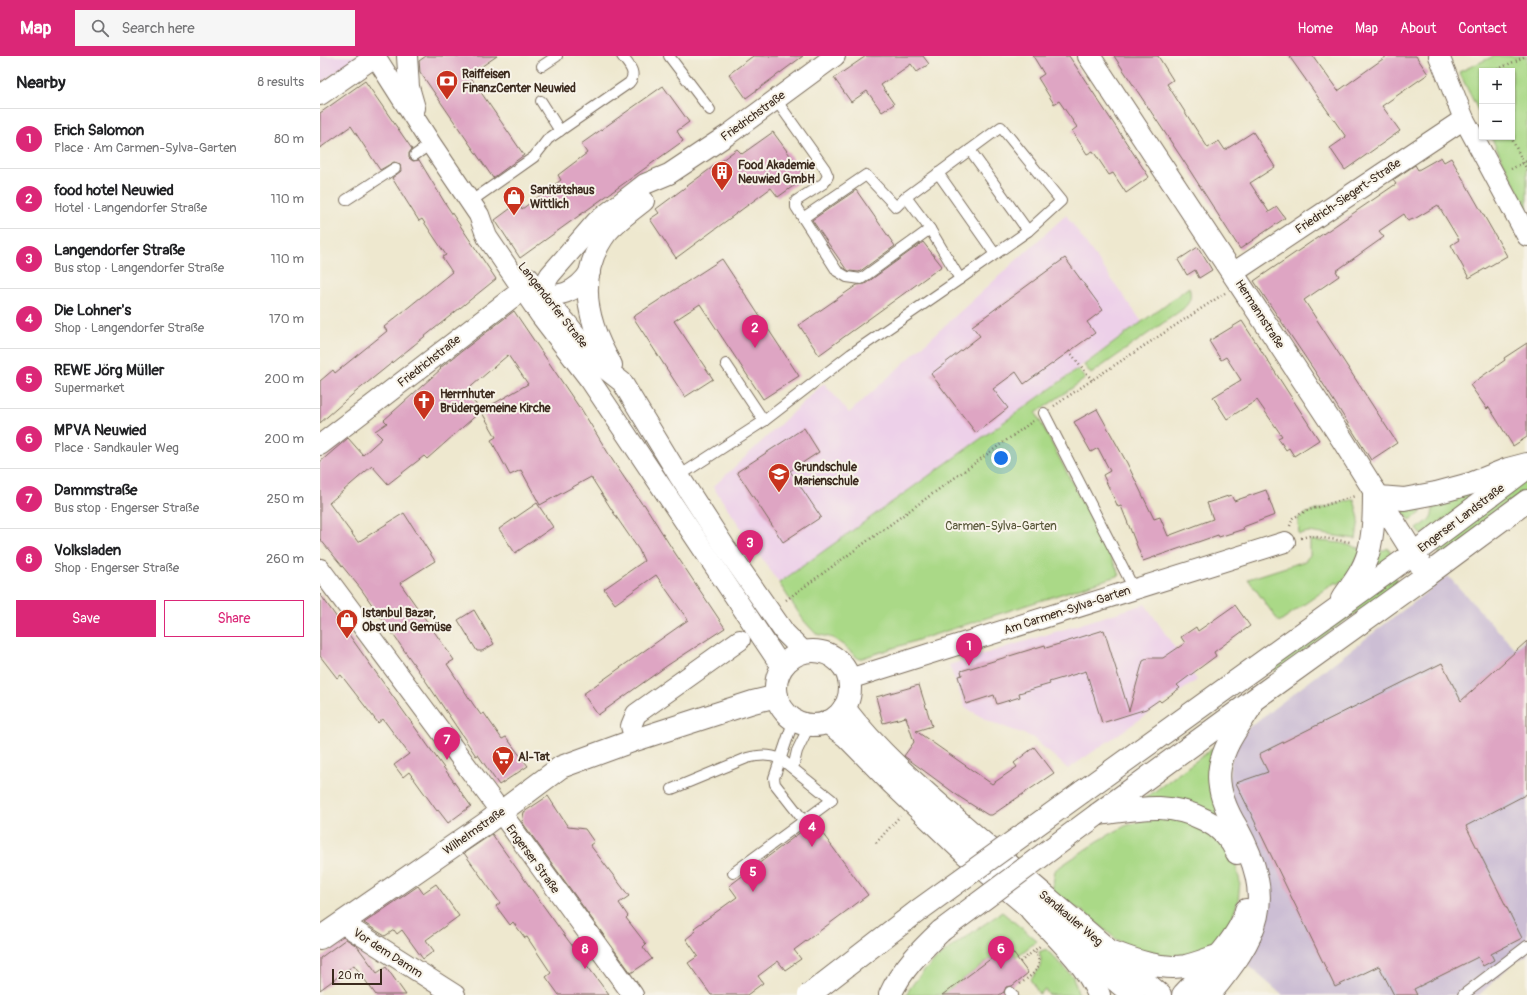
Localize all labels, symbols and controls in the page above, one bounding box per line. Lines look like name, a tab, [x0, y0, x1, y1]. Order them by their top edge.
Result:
search box	[75, 10, 355, 46]
text: Map	[20, 16, 51, 40]
icon: search	[89, 17, 111, 39]
text: Search here	[121, 19, 195, 38]
text: Home	[1298, 20, 1333, 37]
text: Map	[1355, 20, 1378, 37]
text: About	[1400, 20, 1436, 37]
text: Contact	[1458, 20, 1507, 37]
place label: Raiffeisen FinanzCenter Neuwied	[462, 67, 576, 96]
bank icon: Raiffeisen FinanzCenter Neuwied	[434, 68, 460, 101]
map controls	[1479, 68, 1515, 140]
button: +	[1479, 68, 1515, 104]
text: Nearby	[16, 72, 65, 93]
text: 8 results	[258, 74, 304, 90]
street label: Friedrichstraße	[718, 88, 789, 145]
button: −	[1479, 104, 1515, 140]
text: Erich Salomon	[54, 121, 144, 140]
text: 1	[26, 131, 32, 147]
text: 80 m	[274, 131, 304, 147]
text: Place · Am Carmen-Sylva-Garten	[54, 140, 237, 156]
street label: Friedrich-Siegert-Straße	[1293, 155, 1404, 237]
place label: Food Akademie Neuwied GmbH	[738, 158, 816, 187]
building icon: Food Akademie Neuwied GmbH	[709, 159, 735, 192]
text: food hotel Neuwied	[54, 181, 174, 200]
place label: Sanitätshaus Wittlich	[530, 183, 595, 212]
shop icon: Sanitätshaus Wittlich	[501, 184, 527, 217]
text: 2	[25, 191, 33, 207]
text: 110 m	[271, 191, 304, 207]
text: Hotel · Langendorfer Straße	[54, 200, 207, 216]
text: Langendorfer Straße	[54, 241, 185, 260]
text: 3	[25, 251, 33, 267]
text: 110 m	[271, 251, 304, 267]
street label: Langendorfer Straße	[514, 259, 591, 351]
text: Bus stop · Langendorfer Straße	[54, 260, 224, 276]
street label: Hermannstraße	[1232, 277, 1287, 352]
text: Die Lohner's	[54, 301, 131, 320]
text: 4	[25, 311, 33, 327]
text: 170 m	[269, 311, 304, 327]
pin: 2	[742, 315, 768, 348]
text: Shop · Langendorfer Straße	[54, 320, 204, 336]
street label: Friedrichstraße	[395, 332, 464, 391]
text: REWE Jörg Müller	[54, 361, 164, 380]
text: 5	[25, 371, 33, 387]
text: 200 m	[265, 371, 304, 387]
text: Supermarket	[54, 380, 125, 396]
place label: Herrnhuter Brüdergemeine Kirche	[440, 387, 552, 416]
church icon: Herrnhuter Brüdergemeine Kirche	[411, 388, 437, 421]
text: MPVA Neuwied	[54, 421, 147, 440]
text: 6	[25, 431, 33, 447]
text: 200 m	[265, 431, 304, 447]
text: Place · Sandkauler Weg	[54, 440, 179, 456]
your location	[991, 448, 1011, 468]
place label: Grundschule Marienschule	[794, 460, 860, 489]
school or university icon: Grundschule Marienschule	[766, 461, 792, 494]
text: Dammstraße	[54, 481, 137, 500]
street label: Engerser Landstraße	[1415, 481, 1508, 556]
text: 7	[26, 491, 32, 507]
text: 250 m	[266, 491, 304, 507]
text: Bus stop · Engerser Straße	[54, 500, 199, 516]
park label: Carmen-Sylva-Garten	[945, 519, 1057, 534]
pin: 3	[737, 530, 763, 563]
text: Volksladen	[54, 541, 121, 560]
text: 8	[26, 551, 32, 567]
text: 260 m	[266, 551, 304, 567]
text: Shop · Engerser Straße	[54, 560, 179, 576]
street label: Am Carmen-Sylva-Garten	[1002, 583, 1133, 638]
button: Save	[16, 600, 156, 637]
button: Share	[164, 600, 304, 637]
place label: Istanbul Bazar, Obst und Gemüse	[362, 606, 453, 635]
shop icon: Istanbul Bazar, Obst und Gemüse	[334, 607, 360, 640]
pin: 1	[956, 633, 982, 666]
pin: 7	[434, 727, 460, 760]
supermarket icon: Al-Tat	[490, 744, 516, 777]
place label: Al-Tat	[518, 750, 551, 765]
street label: Wilhelmstraße	[440, 804, 508, 858]
pin: 4	[799, 814, 825, 847]
street label: Engerser Straße	[503, 822, 563, 897]
pin: 5	[740, 859, 766, 892]
street label: Sandkauler Weg	[1036, 887, 1106, 950]
street label: Vor dem Damm	[350, 925, 426, 982]
pin: 8	[572, 936, 598, 969]
pin: 6	[988, 936, 1014, 969]
scale bar	[332, 967, 382, 986]
text: 20 m	[338, 969, 364, 982]

